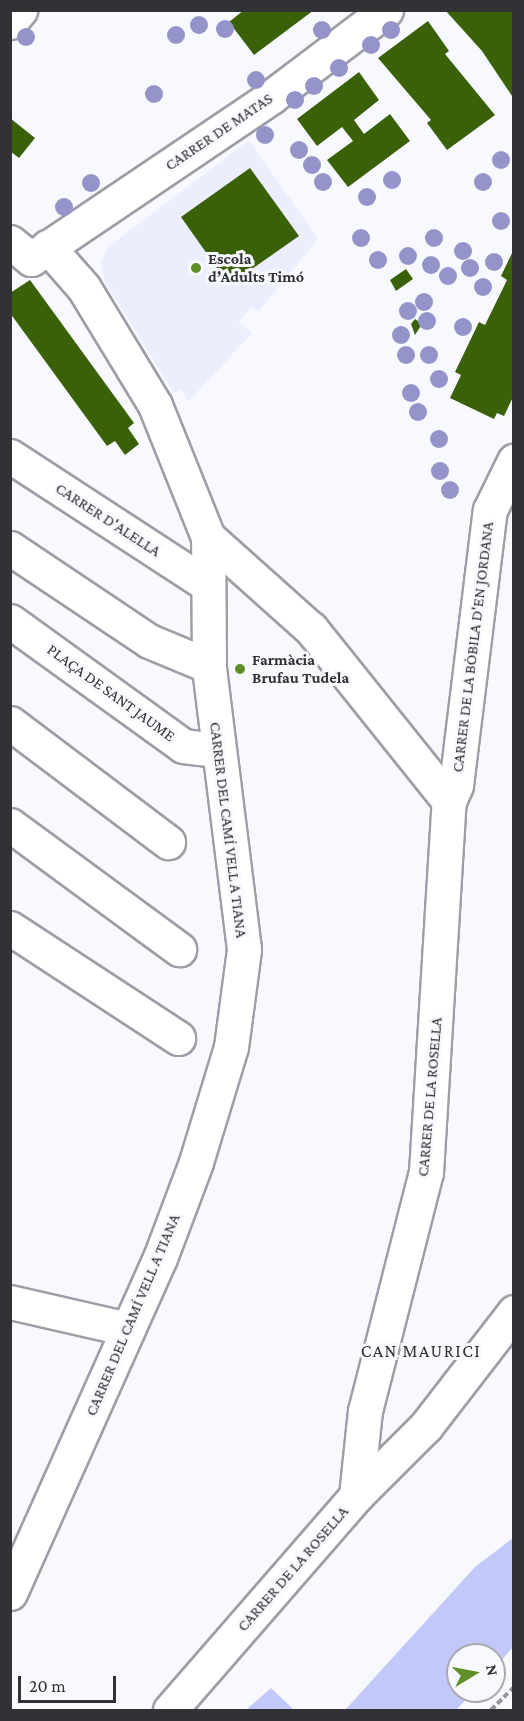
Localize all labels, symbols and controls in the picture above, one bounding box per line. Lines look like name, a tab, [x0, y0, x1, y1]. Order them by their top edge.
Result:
street label: CARRER DE MATAS	[162, 89, 276, 175]
place label: Escola d’Adults Timó	[208, 249, 304, 287]
marker: Escola d’Adults Timó	[189, 261, 203, 275]
street label: CARRER D'ALELLA	[52, 479, 164, 561]
street label: CARRER DE LA BÒBILA D'EN JORDANA	[448, 521, 498, 773]
street label: PLAÇA DE SANT JAUME	[43, 640, 179, 746]
place label: Farmàcia Brufau Tudela	[252, 650, 349, 688]
marker: Farmàcia Brufau Tudela	[233, 662, 247, 676]
street label: CARRER DEL CAMÍ VELL A TIANA	[205, 721, 251, 939]
street label: CARRER DE LA ROSELLA	[413, 1017, 447, 1177]
street label: CARRER DEL CAMÍ VELL A TIANA	[82, 1211, 184, 1419]
district label: CAN MAURICI	[361, 1340, 481, 1362]
street label: CARRER DE LA ROSELLA	[233, 1502, 353, 1636]
north arrow	[446, 1643, 506, 1703]
text: N	[483, 1663, 502, 1677]
scale bar	[21, 1664, 118, 1702]
text: 20 m	[29, 1676, 66, 1696]

